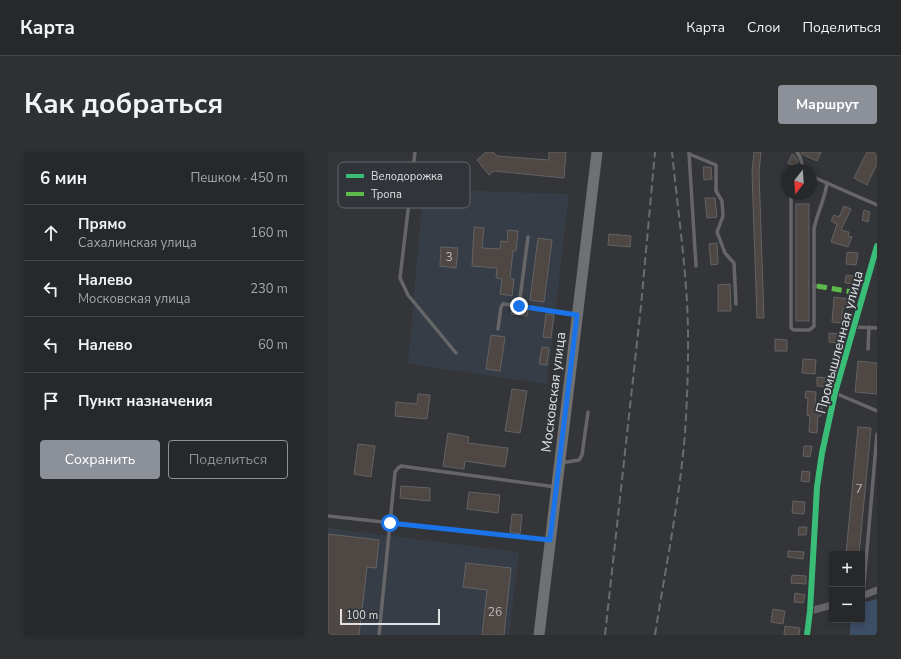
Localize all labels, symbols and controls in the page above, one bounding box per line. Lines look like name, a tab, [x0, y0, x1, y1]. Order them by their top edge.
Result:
text: Карта	[20, 15, 75, 41]
text: Карта	[686, 18, 725, 37]
text: Слои	[747, 18, 781, 37]
text: Поделиться	[803, 18, 881, 37]
text: Как добраться	[24, 85, 223, 123]
button: Маршрут	[778, 85, 877, 124]
legend	[338, 162, 470, 208]
north arrow	[781, 164, 817, 200]
text: 6 мин	[40, 167, 87, 190]
text: Пешком · 450 m	[190, 169, 288, 187]
text: Велодорожка	[371, 169, 443, 184]
text: Тропа	[371, 187, 402, 202]
text: Прямо	[78, 214, 126, 234]
icon: ahead	[40, 222, 62, 244]
text: 160 m	[250, 224, 288, 242]
text: Сахалинская улица	[78, 234, 197, 252]
house number: 3	[445, 249, 453, 265]
street label: Промышленная улица	[811, 269, 868, 416]
text: Налево	[78, 270, 133, 290]
icon: left	[40, 278, 62, 300]
text: 230 m	[250, 280, 288, 298]
text: Московская улица	[78, 290, 191, 308]
route end	[510, 297, 528, 315]
street label: Московская улица	[537, 331, 570, 453]
icon: left	[40, 334, 62, 356]
text: Налево	[78, 335, 133, 355]
text: 60 m	[258, 336, 288, 354]
icon: arrive	[40, 390, 62, 412]
text: Пункт назначения	[78, 391, 213, 411]
button: Сохранить	[40, 440, 160, 479]
button: Поделиться	[168, 440, 288, 479]
house number: 7	[855, 481, 863, 497]
route start	[381, 514, 399, 532]
map controls	[829, 551, 865, 623]
button: +	[829, 551, 865, 587]
button: −	[829, 587, 865, 623]
house number: 26	[488, 604, 502, 620]
scale bar	[340, 607, 440, 626]
text: 100 m	[346, 608, 378, 623]

